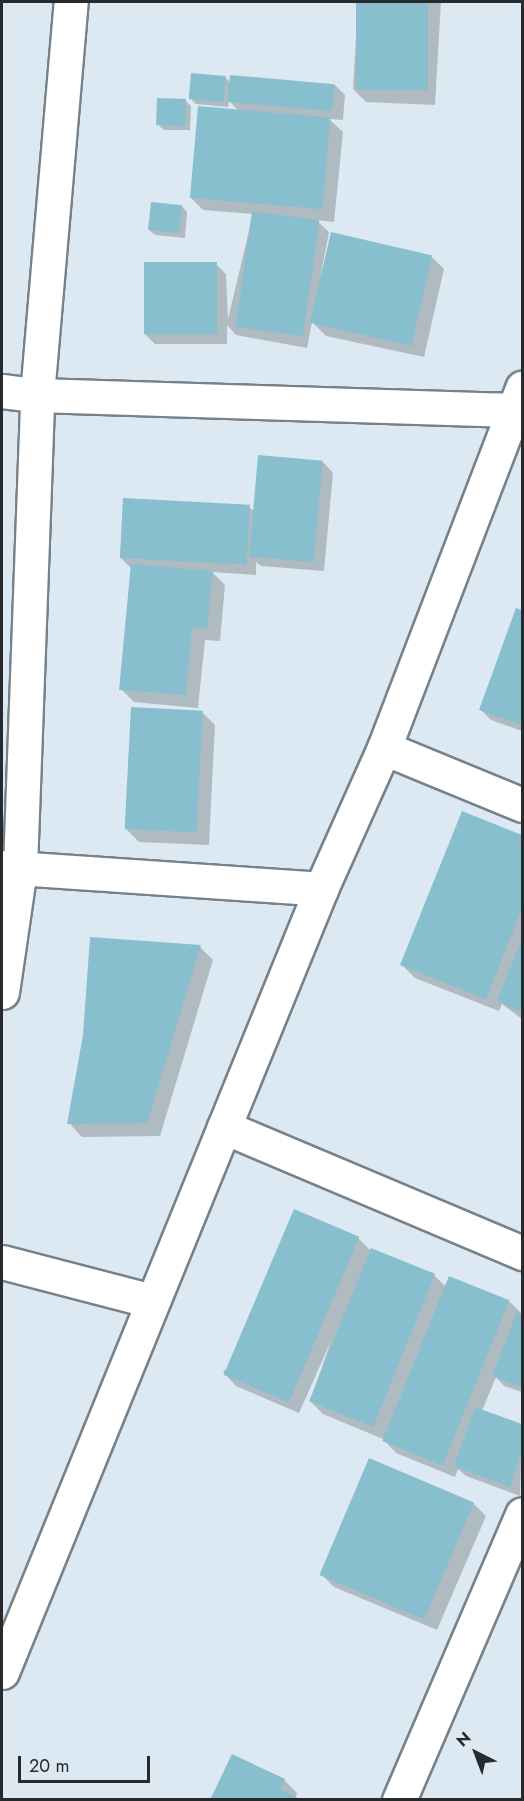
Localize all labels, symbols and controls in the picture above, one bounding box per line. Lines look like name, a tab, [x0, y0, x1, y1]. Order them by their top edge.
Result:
north arrow	[446, 1723, 506, 1783]
text: N	[451, 1726, 476, 1752]
scale bar	[21, 1744, 153, 1782]
text: 20 m	[29, 1753, 69, 1779]

